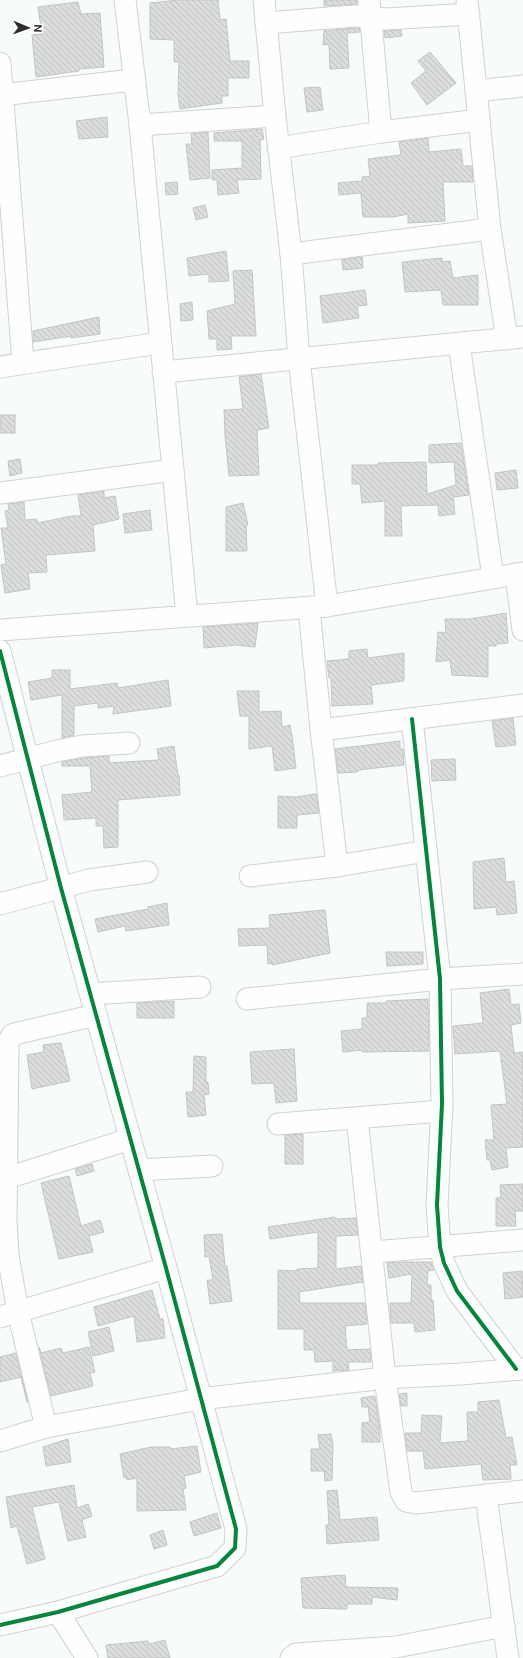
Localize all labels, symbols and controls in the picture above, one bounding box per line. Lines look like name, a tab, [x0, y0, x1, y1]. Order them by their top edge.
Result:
north arrow	[8, 8, 48, 48]
text: N	[31, 24, 45, 33]

